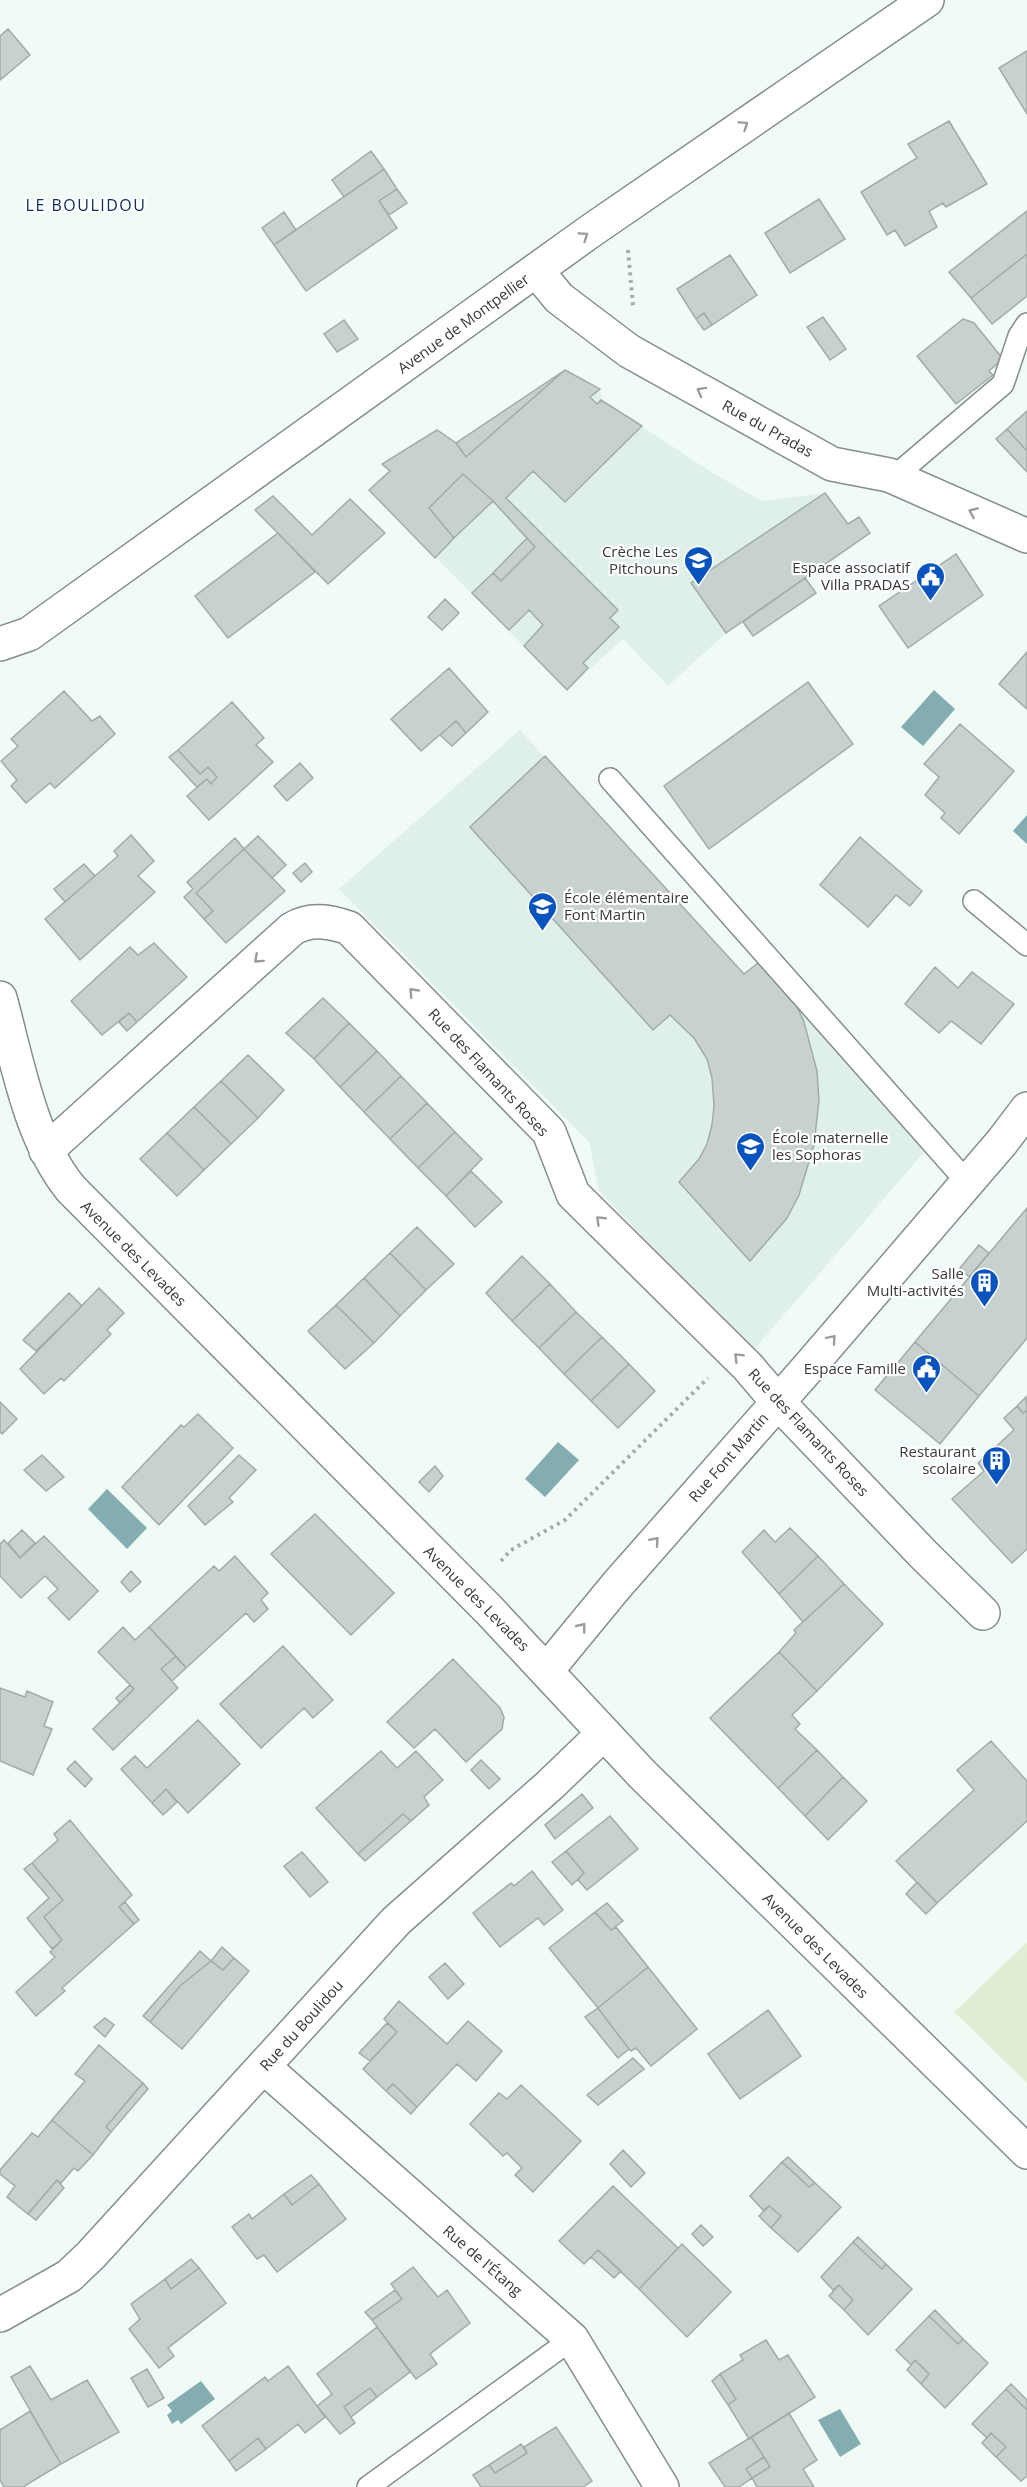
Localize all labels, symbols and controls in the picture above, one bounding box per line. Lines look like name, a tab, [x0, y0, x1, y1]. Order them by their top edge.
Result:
one-way arrow	[738, 122, 749, 133]
district label: LE BOULIDOU	[26, 194, 146, 216]
one-way arrow	[577, 232, 588, 243]
street label: Avenue de Montpellier	[393, 268, 533, 378]
one-way arrow	[697, 387, 707, 398]
street label: Rue du Pradas	[719, 395, 817, 461]
one-way arrow	[969, 507, 980, 519]
place label: Crèche Les Pitchouns	[602, 541, 678, 578]
school or university icon: Crèche Les Pitchouns	[683, 544, 715, 586]
place label: Espace associatif Villa PRADAS	[792, 557, 911, 594]
public building icon: Espace associatif Villa PRADAS	[915, 560, 947, 602]
place label: École élémentaire Font Martin	[564, 887, 689, 924]
school or university icon: École élémentaire Font Martin	[527, 890, 559, 932]
one-way arrow	[254, 952, 265, 963]
one-way arrow	[409, 988, 420, 999]
street label: Rue des Flamants Roses	[424, 1004, 554, 1140]
place label: École maternelle les Sophoras	[772, 1127, 888, 1164]
school or university icon: École maternelle les Sophoras	[735, 1130, 767, 1172]
street label: Avenue des Levades	[77, 1196, 191, 1310]
one-way arrow	[596, 1217, 607, 1228]
place label: Salle Multi-activités	[867, 1263, 964, 1300]
building icon: Salle Multi-activités	[969, 1266, 1001, 1308]
one-way arrow	[825, 1335, 836, 1346]
public building icon: Espace Famille	[911, 1352, 943, 1394]
one-way arrow	[735, 1354, 746, 1365]
place label: Espace Famille	[804, 1358, 906, 1378]
street label: Rue des Flamants Roses	[744, 1364, 874, 1500]
street label: Rue Font Martin	[684, 1408, 772, 1506]
place label: Restaurant scolaire	[899, 1441, 976, 1478]
building icon: Restaurant scolaire	[981, 1444, 1013, 1486]
one-way arrow	[648, 1537, 659, 1548]
street label: Avenue des Levades	[420, 1541, 534, 1655]
one-way arrow	[575, 1623, 586, 1634]
street label: Avenue des Levades	[759, 1888, 873, 2002]
street label: Rue du Boulidou	[255, 1975, 347, 2075]
street label: Rue de l'Étang	[439, 2220, 527, 2300]

